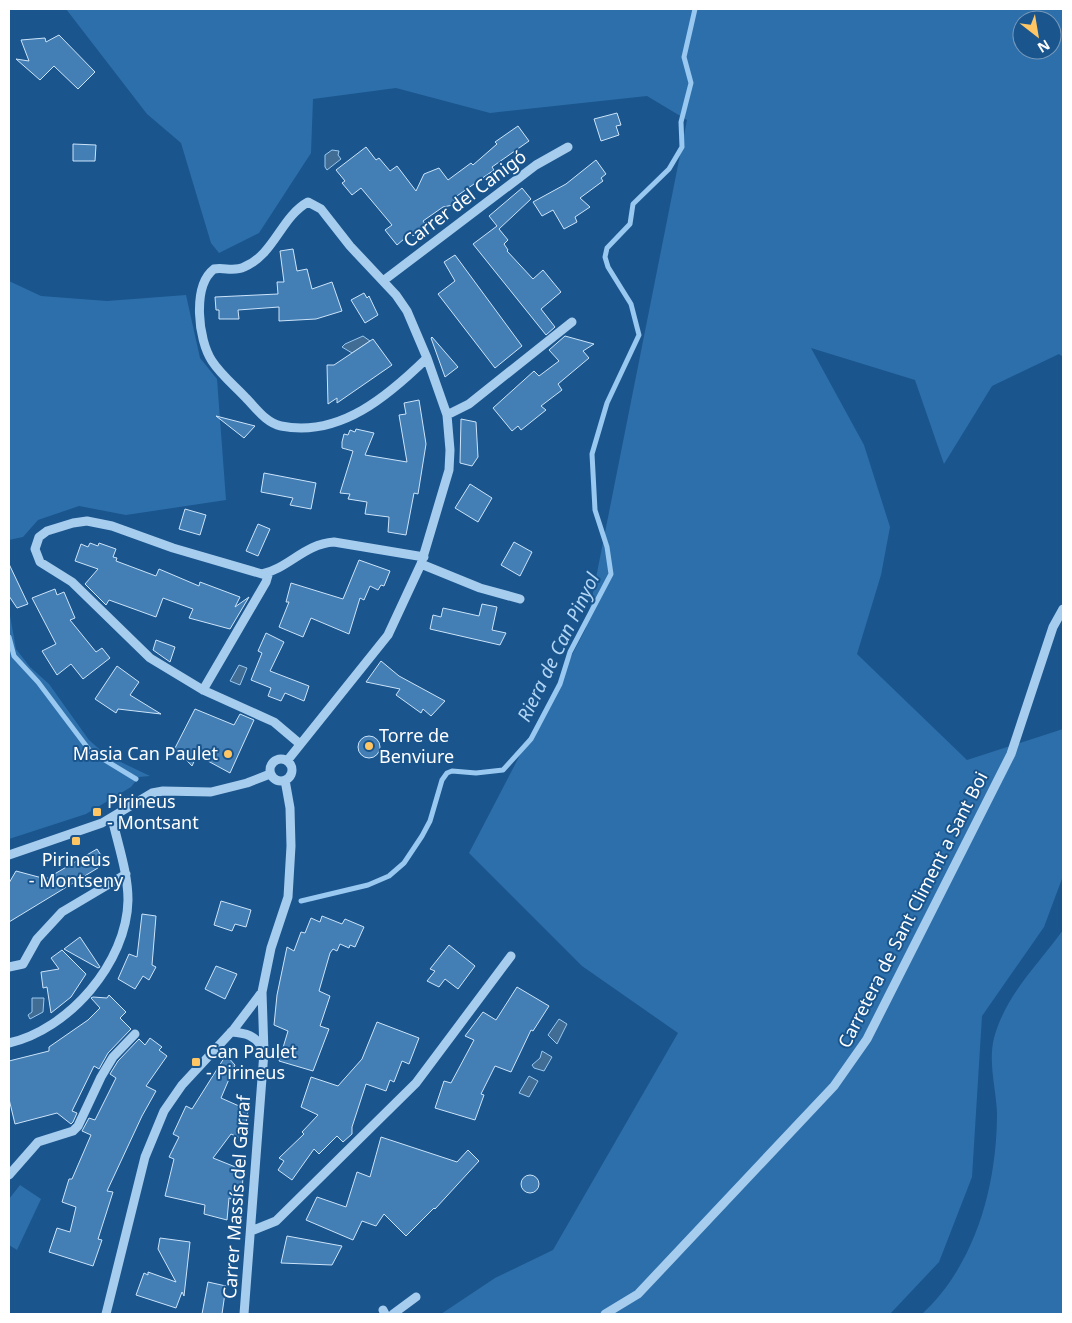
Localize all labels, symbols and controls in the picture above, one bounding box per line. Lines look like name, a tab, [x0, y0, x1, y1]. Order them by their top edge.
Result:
north arrow	[1012, 10, 1062, 60]
text: N	[1034, 35, 1054, 58]
street label: Carrer del Canigó	[398, 144, 531, 252]
water label: Riera de Can Pinyol	[511, 567, 606, 726]
place label: Torre de Benviure	[379, 723, 454, 768]
marker: Torre de Benviure	[363, 740, 375, 752]
place label: Masia Can Paulet	[73, 741, 218, 765]
marker: Masia Can Paulet	[222, 748, 234, 760]
street label: Carretera de Sant Climent a Sant Boi	[832, 767, 993, 1052]
place label: Pirineus - Montsant	[107, 789, 199, 834]
marker: Pirineus - Montsant	[91, 806, 103, 818]
marker: Pirineus - Montseny	[70, 835, 82, 847]
place label: Pirineus - Montseny	[29, 847, 124, 892]
place label: Can Paulet - Pirineus	[206, 1039, 297, 1084]
marker: Can Paulet - Pirineus	[190, 1056, 202, 1068]
street label: Carrer Massís del Garraf	[217, 1093, 255, 1300]

